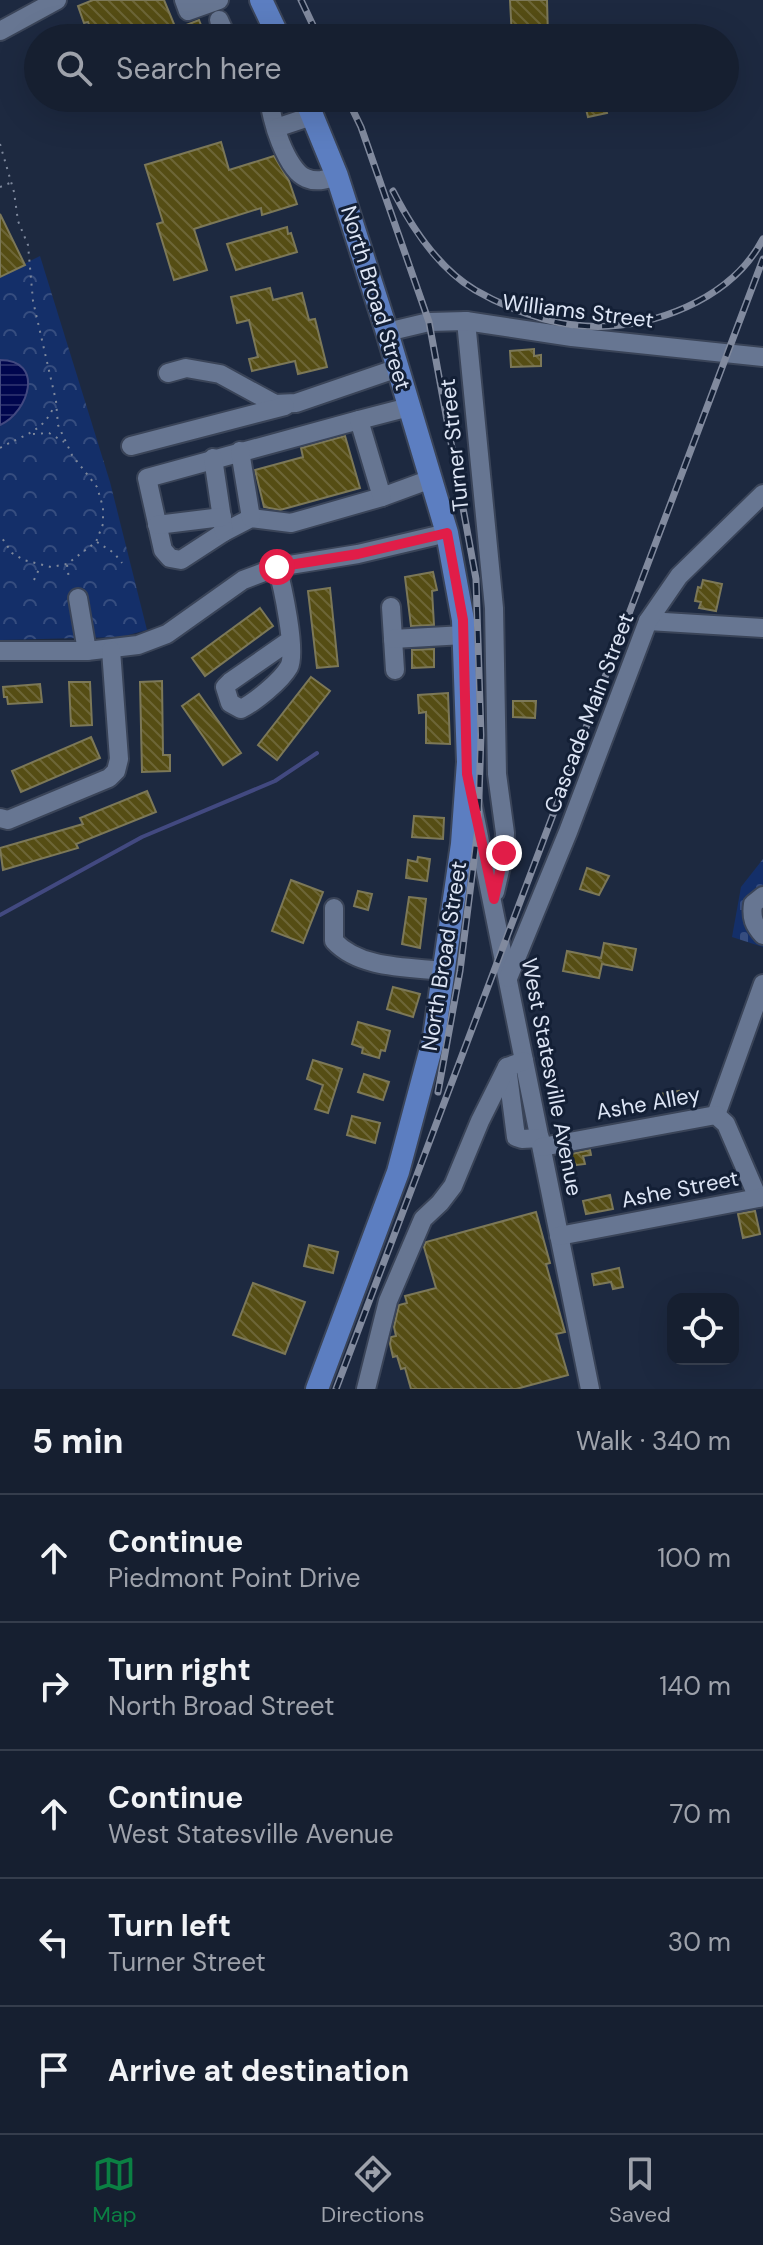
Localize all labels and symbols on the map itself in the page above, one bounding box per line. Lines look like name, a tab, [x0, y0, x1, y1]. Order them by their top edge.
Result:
street label: North Broad Street	[334, 202, 418, 394]
street label: Williams Street	[501, 287, 655, 335]
street label: Turner Street	[433, 377, 475, 513]
route start	[259, 549, 295, 585]
street label: Cascade Main Street	[537, 609, 641, 817]
route end	[486, 835, 522, 871]
street label: North Broad Street	[415, 859, 473, 1053]
street label: West Statesville Avenue	[515, 956, 589, 1198]
street label: Ashe Alley	[594, 1080, 702, 1126]
street label: Ashe Street	[619, 1163, 741, 1215]

